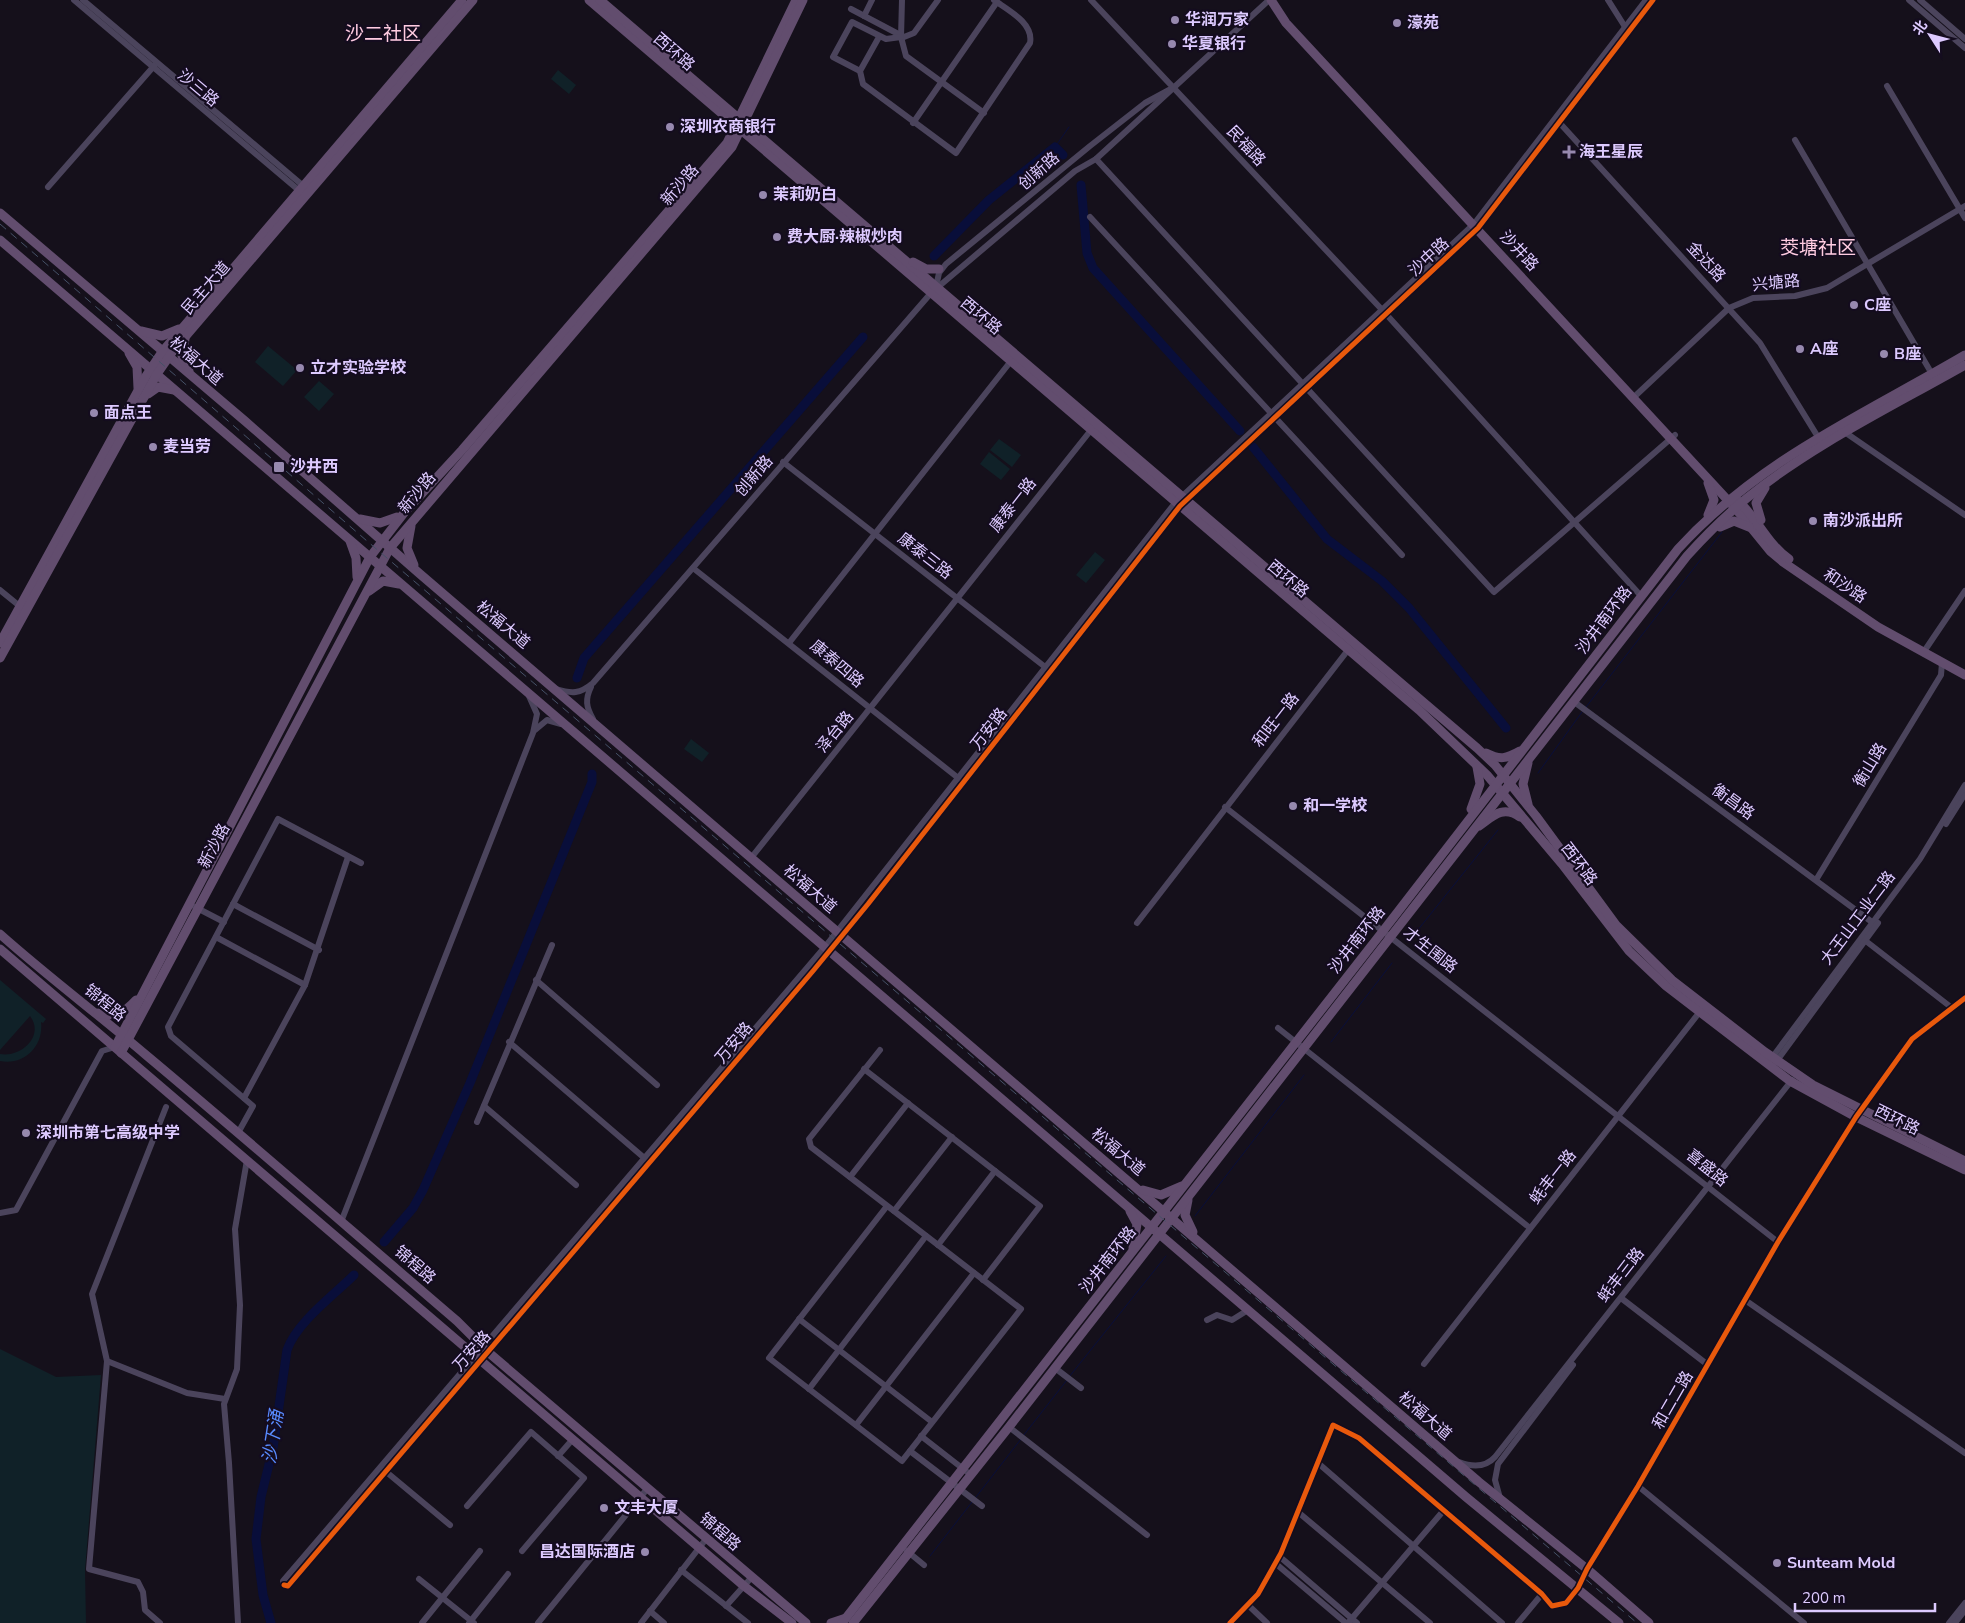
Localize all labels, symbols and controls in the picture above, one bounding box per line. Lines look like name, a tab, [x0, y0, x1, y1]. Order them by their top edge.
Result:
place label: 华润万家	[1185, 9, 1249, 31]
north arrow	[1905, 10, 1955, 60]
place label: 濠苑	[1407, 12, 1439, 34]
marker: 华润万家	[1169, 14, 1181, 26]
text: 北	[1908, 16, 1932, 39]
marker: 濠苑	[1391, 17, 1403, 29]
district label: 沙二社区	[345, 21, 421, 47]
street label: 西环路	[649, 28, 699, 76]
place label: 华夏银行	[1182, 33, 1246, 55]
marker: 华夏银行	[1166, 38, 1178, 50]
street label: 沙三路	[173, 64, 223, 112]
place label: 深圳农商银行	[680, 116, 776, 138]
marker: 深圳农商银行	[664, 121, 676, 133]
street label: 民福路	[1222, 121, 1270, 171]
place label: 海王星辰	[1579, 141, 1643, 163]
marker: 海王星辰	[1563, 146, 1575, 158]
street label: 创新路	[1014, 147, 1064, 195]
street label: 新沙路	[656, 160, 704, 210]
place label: 茉莉奶白	[773, 184, 837, 206]
marker: 茉莉奶白	[757, 189, 769, 201]
place label: 费大厨·辣椒炒肉	[787, 226, 903, 248]
street label: 沙井路	[1495, 226, 1543, 276]
marker: 费大厨·辣椒炒肉	[771, 231, 783, 243]
street label: 沙中路	[1404, 233, 1454, 281]
district label: 茭塘社区	[1780, 235, 1856, 261]
street label: 金达路	[1682, 237, 1730, 287]
street label: 民主大道	[177, 257, 235, 319]
street label: 兴塘路	[1751, 270, 1801, 296]
street label: 西环路	[956, 292, 1006, 340]
place label: C座	[1864, 294, 1891, 316]
marker: C座	[1848, 299, 1860, 311]
street label: 松福大道	[165, 332, 227, 390]
place label: A座	[1810, 338, 1838, 360]
marker: A座	[1794, 343, 1806, 355]
place label: B座	[1894, 343, 1921, 365]
marker: B座	[1878, 348, 1890, 360]
place label: 立才实验学校	[310, 357, 407, 379]
marker: 立才实验学校	[294, 362, 306, 374]
place label: 面点王	[104, 402, 152, 424]
marker: 面点王	[88, 407, 100, 419]
place label: 麦当劳	[163, 436, 211, 458]
marker: 麦当劳	[147, 441, 159, 453]
street label: 创新路	[730, 451, 778, 501]
place label: 沙井西	[290, 456, 338, 478]
marker: 沙井西	[272, 460, 286, 474]
street label: 新沙路	[393, 468, 441, 518]
street label: 康泰一路	[985, 473, 1041, 537]
place label: 南沙派出所	[1823, 510, 1903, 532]
marker: 南沙派出所	[1807, 515, 1819, 527]
street label: 康泰三路	[893, 528, 957, 584]
street label: 西环路	[1263, 555, 1313, 603]
street label: 和沙路	[1819, 563, 1871, 609]
street label: 沙井南环路	[1571, 581, 1637, 659]
street label: 松福大道	[471, 596, 535, 654]
street label: 康泰四路	[805, 635, 869, 693]
street label: 和旺一路	[1248, 688, 1304, 752]
street label: 万安路	[966, 703, 1012, 755]
street label: 泽台路	[811, 706, 859, 758]
street label: 衡山路	[1848, 739, 1892, 791]
street label: 衡昌路	[1707, 779, 1759, 825]
place label: 和一学校	[1303, 795, 1368, 817]
marker: 和一学校	[1287, 800, 1299, 812]
street label: 新沙路	[193, 820, 235, 872]
street label: 西环路	[1556, 838, 1602, 890]
street label: 松福大道	[779, 860, 841, 918]
street label: 大王山工业二路	[1816, 867, 1900, 969]
street label: 沙井南环路	[1324, 902, 1390, 978]
street label: 才生围路	[1398, 922, 1462, 978]
street label: 锦程路	[79, 979, 131, 1027]
street label: 万安路	[710, 1018, 758, 1068]
street label: 西环路	[1871, 1100, 1923, 1140]
place label: 深圳市第七高级中学	[36, 1122, 180, 1144]
street label: 松福大道	[1086, 1123, 1150, 1181]
marker: 深圳市第七高级中学	[20, 1127, 32, 1139]
street label: 喜盛路	[1681, 1144, 1733, 1192]
street label: 蚝丰一路	[1525, 1145, 1581, 1209]
street label: 沙井南环路	[1075, 1222, 1141, 1298]
street label: 锦程路	[390, 1241, 440, 1289]
street label: 蚝丰三路	[1593, 1243, 1649, 1307]
street label: 万安路	[448, 1326, 496, 1376]
street label: 和二二路	[1647, 1367, 1699, 1433]
street label: 松福大道	[1394, 1387, 1456, 1445]
water label: 沙下涌	[257, 1406, 289, 1466]
place label: 文丰大厦	[614, 1497, 678, 1519]
marker: 文丰大厦	[598, 1502, 610, 1514]
street label: 锦程路	[695, 1508, 745, 1556]
place label: 昌达国际酒店	[539, 1541, 635, 1563]
marker: 昌达国际酒店	[639, 1546, 651, 1558]
place label: Sunteam Mold	[1787, 1552, 1895, 1574]
marker: Sunteam Mold	[1771, 1557, 1783, 1569]
scale bar	[1795, 1580, 1935, 1612]
text: 200 m	[1802, 1588, 1846, 1608]

